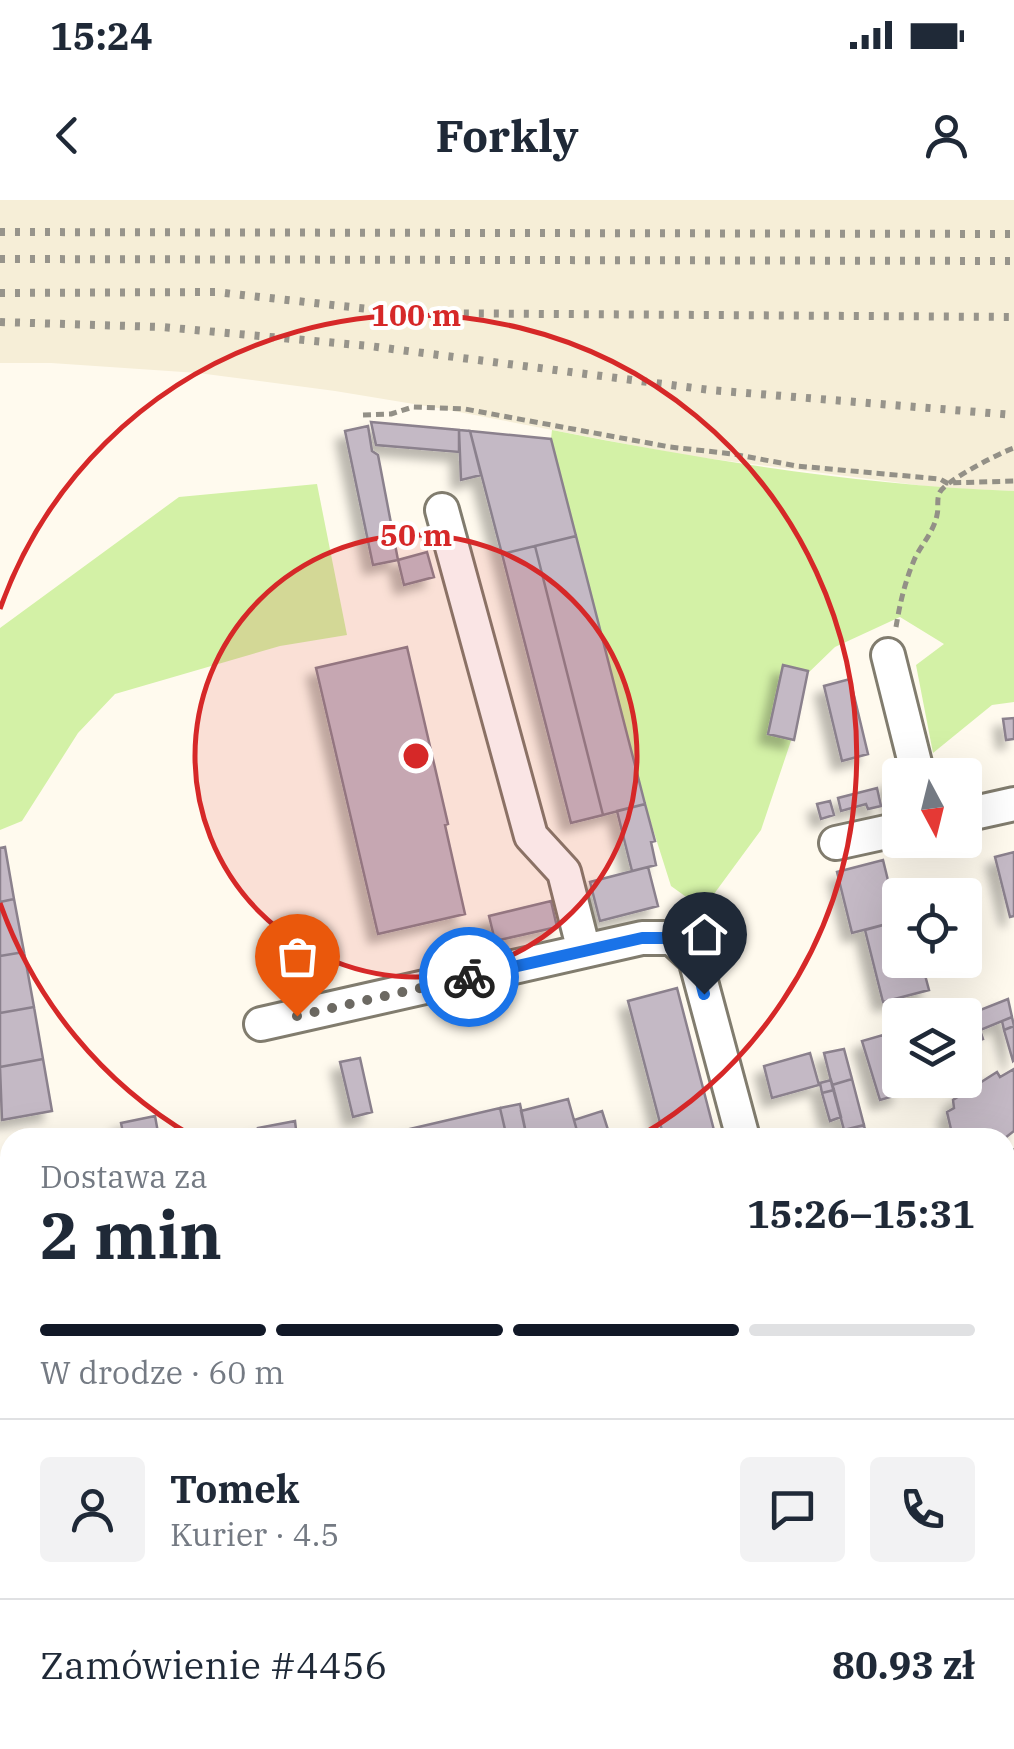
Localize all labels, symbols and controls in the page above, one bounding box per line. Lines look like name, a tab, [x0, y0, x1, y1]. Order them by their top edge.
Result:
text: 15:24	[50, 11, 153, 60]
text: Forkly	[435, 106, 579, 164]
icon: back	[40, 108, 95, 163]
icon: person	[919, 108, 974, 163]
text: 100 m	[371, 295, 461, 334]
text: 50 m	[380, 515, 452, 554]
centre of rings	[398, 738, 434, 774]
north arrow	[882, 758, 982, 858]
map controls	[882, 758, 982, 1098]
button: locate	[882, 878, 982, 978]
pin	[662, 892, 747, 995]
icon: home	[677, 907, 732, 962]
pin	[255, 914, 340, 1017]
courier	[419, 927, 519, 1027]
icon: bag	[270, 929, 325, 984]
icon: bike	[442, 950, 497, 1005]
button: layers	[882, 998, 982, 1098]
text: Dostawa za	[40, 1155, 208, 1197]
text: 15:26–15:31	[747, 1189, 975, 1238]
text: 2 min	[40, 1192, 222, 1277]
text: W drodze · 60 m	[40, 1351, 284, 1393]
button: person	[40, 1457, 145, 1562]
button: chat	[740, 1457, 845, 1562]
button: phone	[870, 1457, 975, 1562]
text: Tomek	[170, 1464, 299, 1513]
text: Kurier · 4.5	[170, 1513, 339, 1555]
text: Zamówienie #4456	[40, 1640, 387, 1689]
text: 80.93 zł	[832, 1640, 975, 1689]

